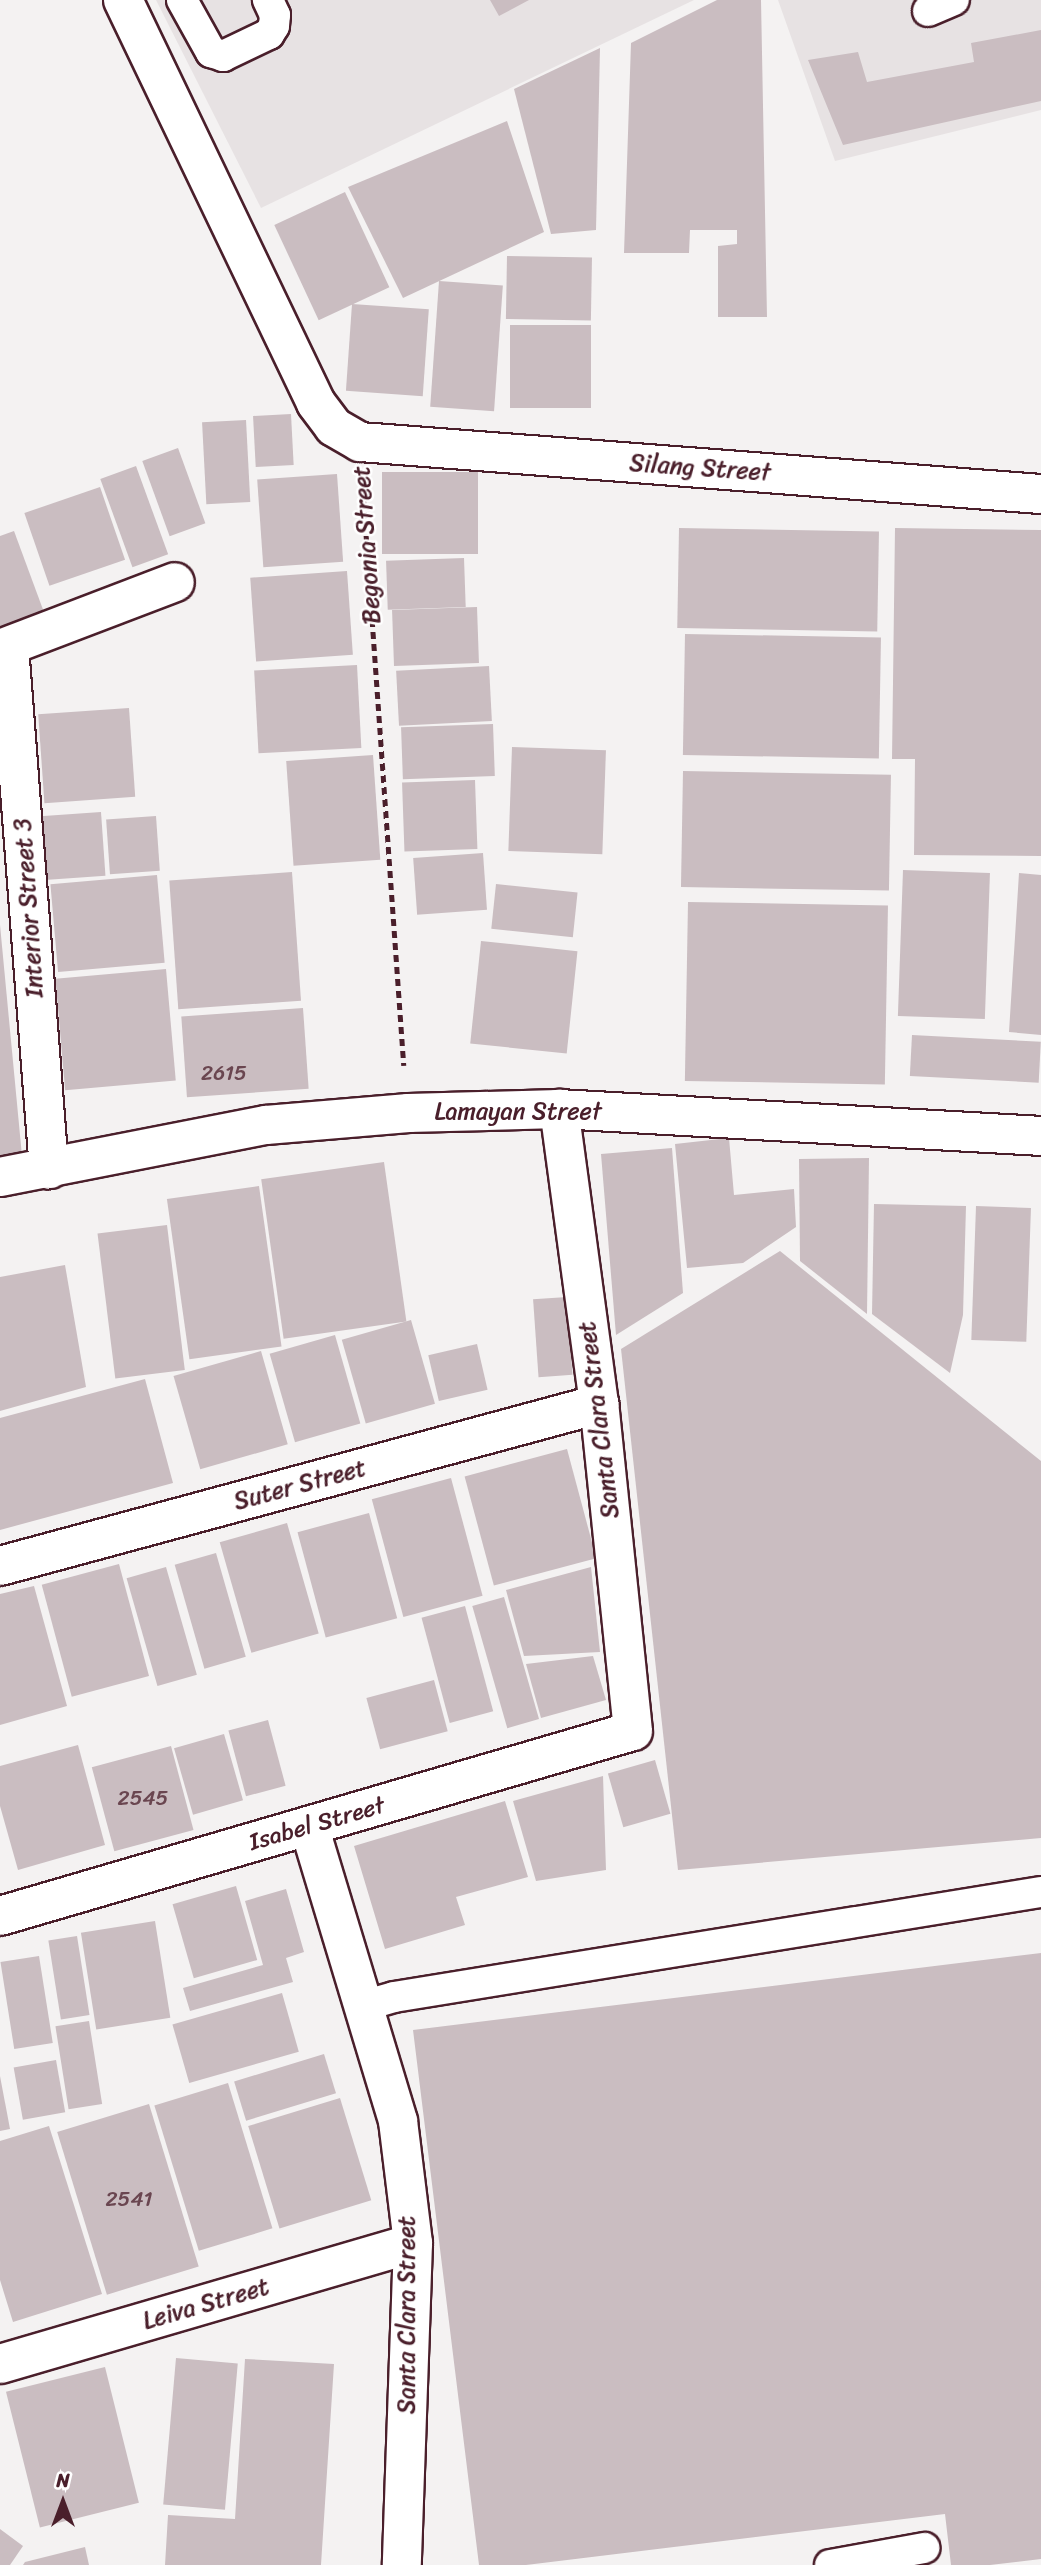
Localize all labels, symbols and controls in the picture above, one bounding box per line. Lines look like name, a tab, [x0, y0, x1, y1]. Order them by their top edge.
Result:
street label: Silang Street	[628, 449, 772, 487]
street label: Begonia Street	[347, 464, 387, 626]
street label: Interior Street 3	[8, 818, 50, 998]
house number: 2615	[201, 1060, 247, 1086]
street label: Lamayan Street	[434, 1098, 602, 1126]
street label: Santa Clara Street	[572, 1319, 626, 1521]
street label: Suter Street	[230, 1453, 370, 1517]
house number: 2545	[118, 1785, 168, 1811]
street label: Isabel Street	[245, 1791, 389, 1857]
house number: 2541	[105, 2186, 153, 2212]
street label: Santa Clara Street	[393, 2215, 421, 2415]
street label: Leiva Street	[140, 2272, 272, 2336]
text: N	[56, 2464, 70, 2497]
north arrow	[28, 2467, 98, 2537]

